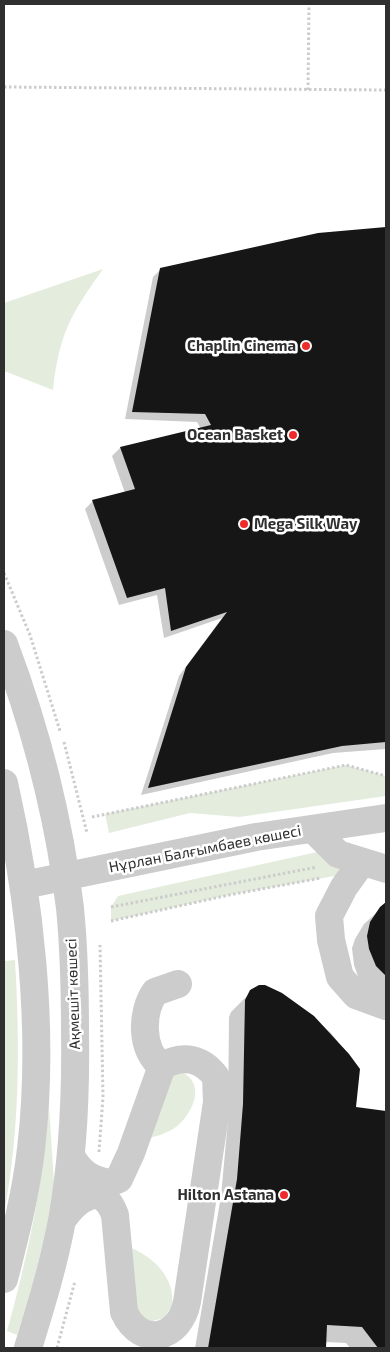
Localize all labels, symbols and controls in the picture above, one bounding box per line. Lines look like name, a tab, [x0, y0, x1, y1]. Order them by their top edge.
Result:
place label: Chaplin Cinema	[187, 337, 296, 355]
marker: Chaplin Cinema	[300, 340, 312, 352]
place label: Ocean Basket	[187, 426, 283, 444]
marker: Ocean Basket	[287, 429, 299, 441]
place label: Mega Silk Way	[254, 515, 358, 533]
marker: Mega Silk Way	[238, 518, 250, 530]
street label: Нұрлан Балғымбаев көшесі	[107, 822, 303, 876]
street label: Ақмешіт көшесі	[62, 938, 84, 1050]
place label: Hilton Astana	[177, 1186, 274, 1204]
marker: Hilton Astana	[278, 1189, 290, 1201]

